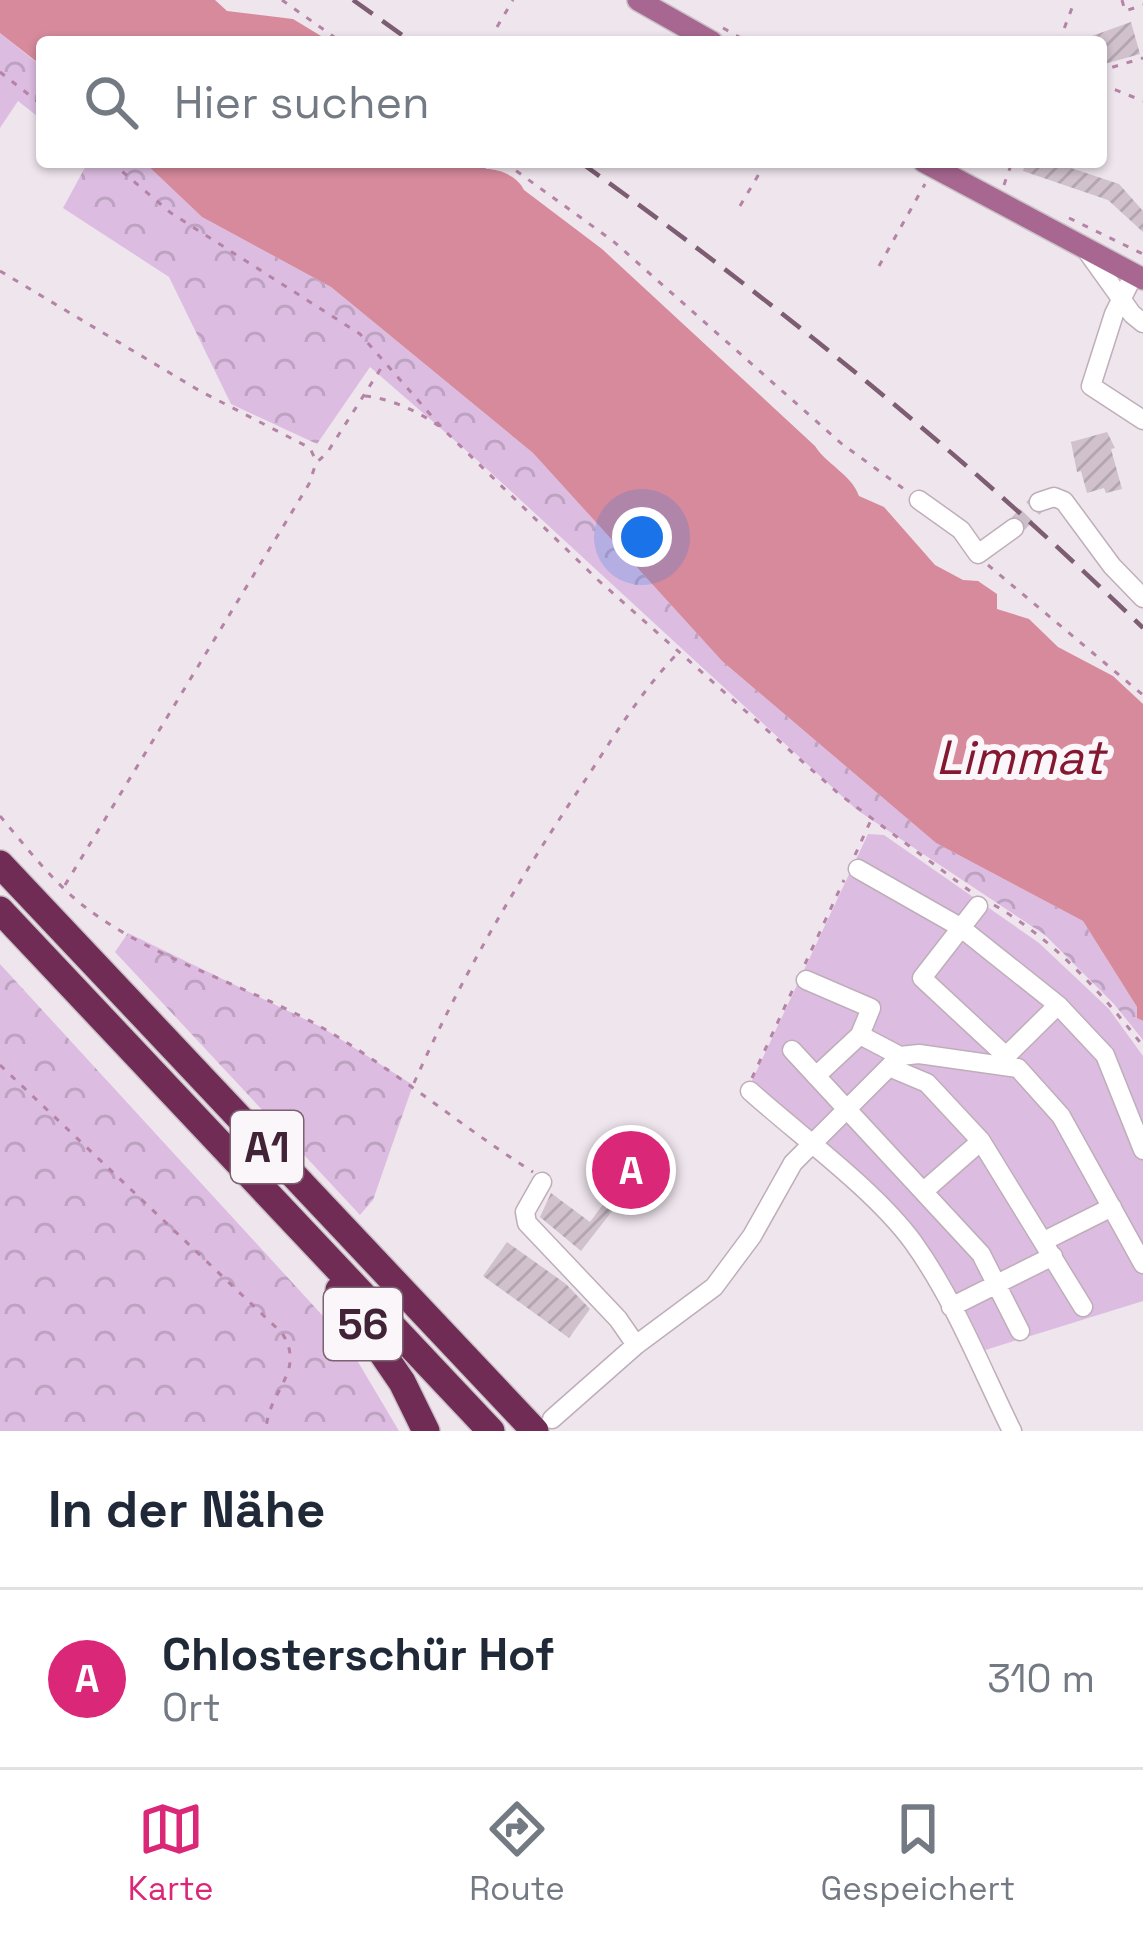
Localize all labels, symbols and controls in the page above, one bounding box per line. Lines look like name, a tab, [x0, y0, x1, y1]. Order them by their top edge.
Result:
search box	[36, 36, 1107, 168]
icon: search	[78, 69, 144, 135]
text: Hier suchen	[174, 74, 430, 131]
your location	[612, 507, 672, 567]
water label: Limmat	[936, 727, 1108, 788]
road number: A1	[231, 1111, 303, 1183]
pin: A	[592, 1125, 670, 1215]
road number: 56	[324, 1288, 402, 1360]
text: In der Nähe	[48, 1477, 325, 1542]
text: Chlosterschür Hof	[162, 1626, 555, 1683]
text: A	[75, 1654, 99, 1703]
text: 310 m	[987, 1654, 1095, 1703]
text: Ort	[162, 1683, 221, 1732]
tab: Karte	[128, 1796, 214, 1910]
tab: Route	[469, 1796, 565, 1910]
tab: Gespeichert	[820, 1796, 1015, 1910]

